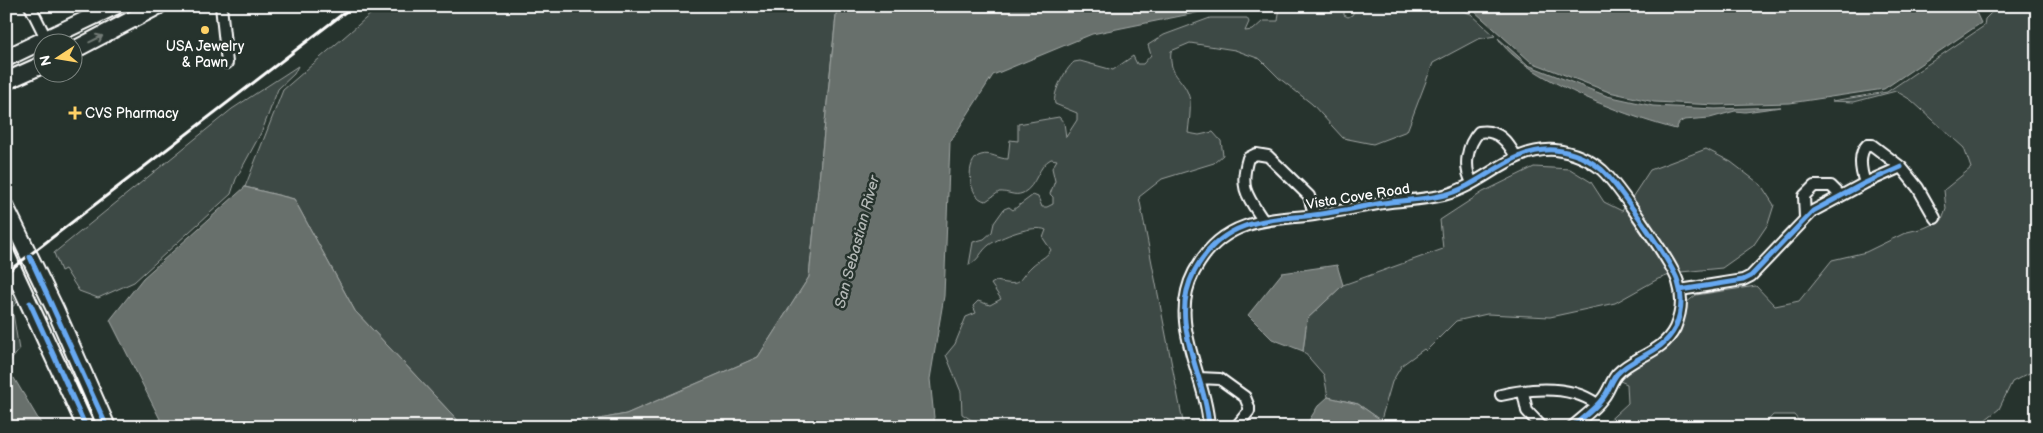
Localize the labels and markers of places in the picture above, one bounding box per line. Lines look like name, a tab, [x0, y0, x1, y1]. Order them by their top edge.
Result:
marker: USA Jewelry & Pawn	[199, 24, 211, 36]
place label: USA Jewelry & Pawn	[166, 38, 245, 71]
place label: CVS Pharmacy	[85, 105, 179, 122]
marker: CVS Pharmacy	[69, 107, 81, 119]

